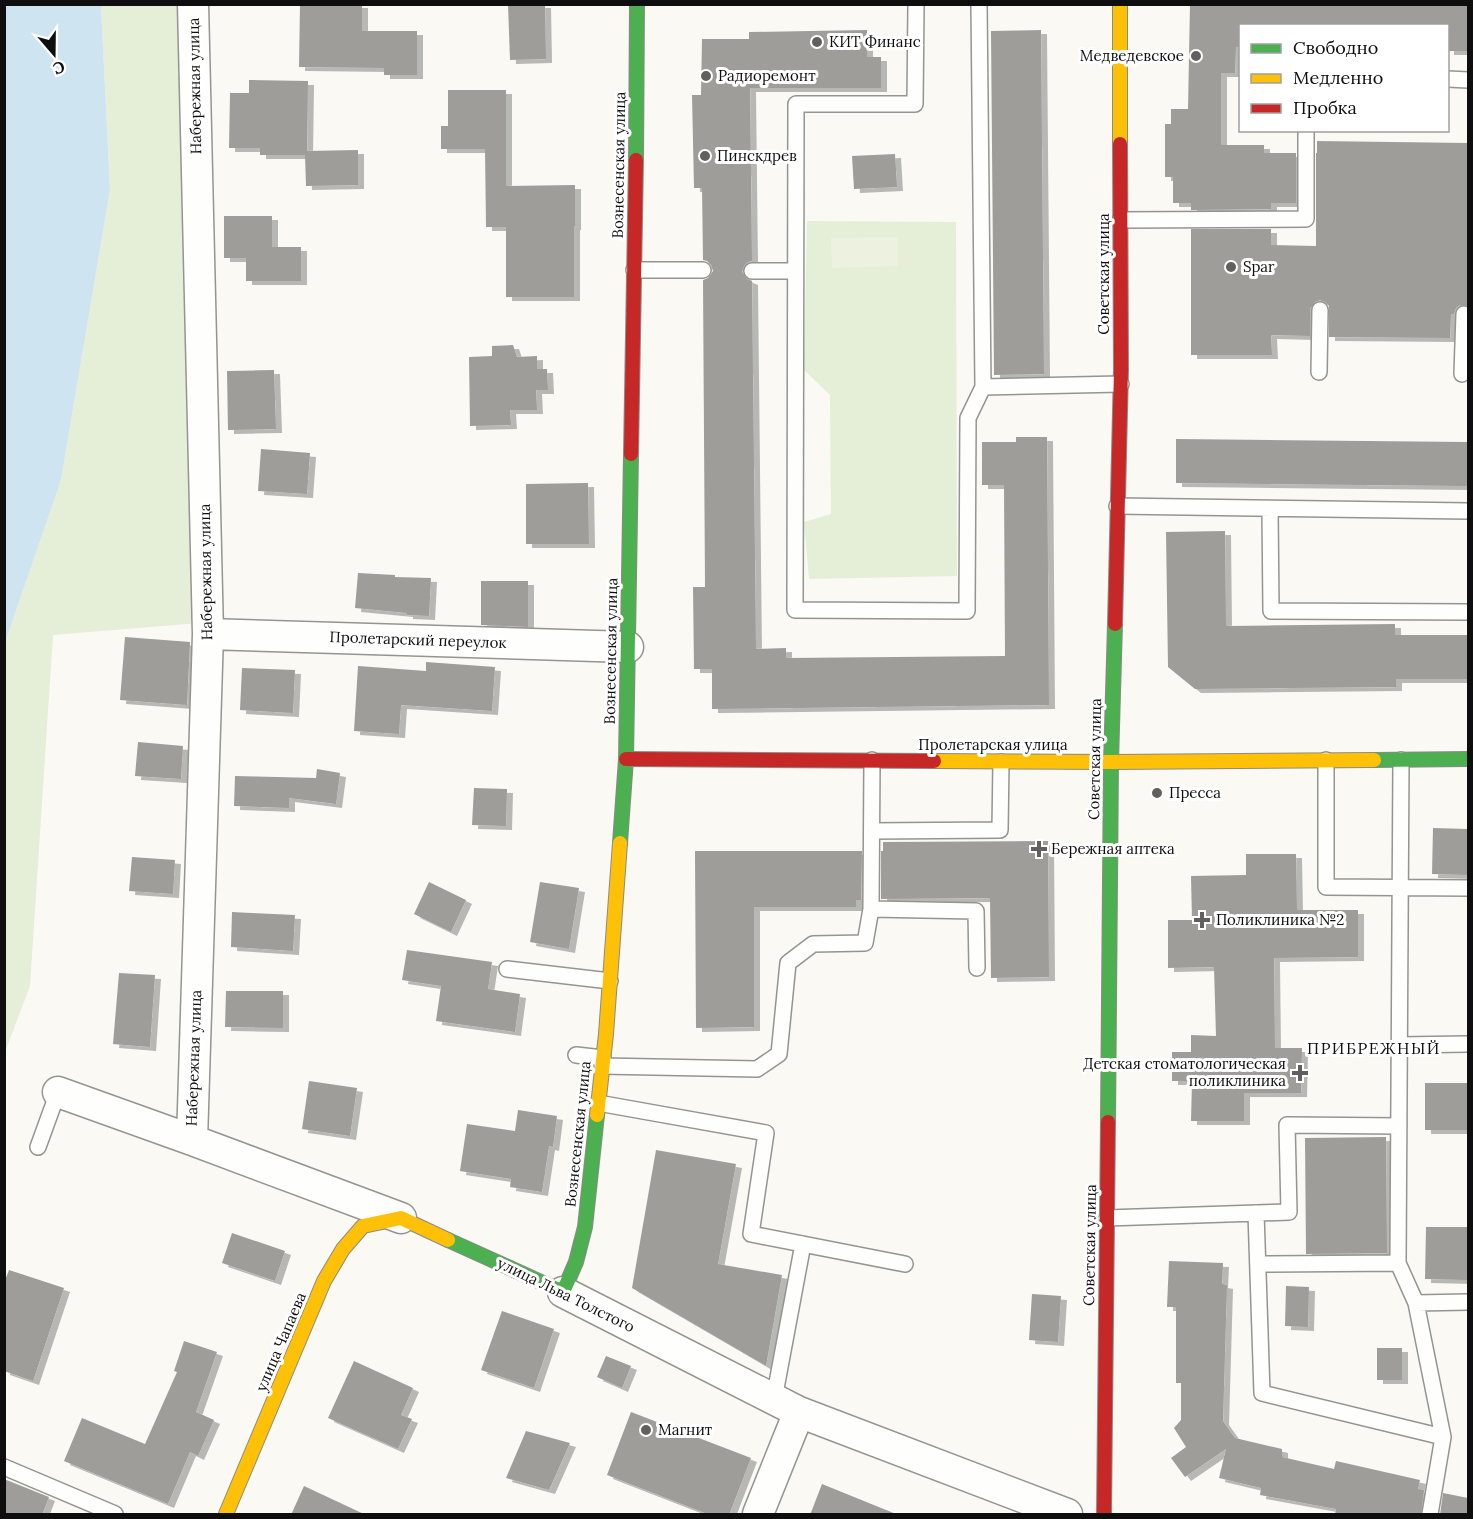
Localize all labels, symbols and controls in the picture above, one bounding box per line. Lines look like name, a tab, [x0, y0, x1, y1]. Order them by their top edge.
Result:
street label: Набережная улица	[184, 17, 205, 154]
north arrow	[24, 24, 84, 84]
legend	[1239, 24, 1449, 132]
place label: КИТ Финанс	[829, 32, 921, 51]
marker: КИТ Финанс	[810, 35, 824, 49]
text: Свободно	[1293, 36, 1378, 59]
place label: Медведевское	[1080, 46, 1184, 65]
marker: Медведевское	[1189, 49, 1203, 63]
text: С	[51, 57, 68, 79]
place label: Радиоремонт	[718, 66, 816, 85]
text: Медленно	[1293, 66, 1383, 89]
marker: Радиоремонт	[699, 69, 713, 83]
street label: Вознесенская улица	[608, 91, 629, 239]
text: Пробка	[1293, 96, 1357, 119]
place label: Пинскдрев	[717, 146, 797, 165]
marker: Пинскдрев	[698, 149, 712, 163]
street label: Советская улица	[1094, 213, 1113, 335]
place label: Spar	[1243, 257, 1275, 276]
marker: Spar	[1224, 260, 1238, 274]
street label: Набережная улица	[195, 503, 216, 640]
street label: Вознесенская улица	[600, 577, 621, 725]
street label: Пролетарский переулок	[329, 627, 507, 652]
street label: Советская улица	[1084, 698, 1105, 820]
street label: Пролетарская улица	[918, 735, 1068, 754]
place label: Пресса	[1169, 783, 1221, 802]
marker: Пресса	[1150, 786, 1164, 800]
place label: Бережная аптека	[1051, 839, 1175, 858]
marker: Бережная аптека	[1032, 842, 1046, 856]
place label: Поликлиника №2	[1216, 910, 1344, 929]
marker: Поликлиника №2	[1193, 911, 1211, 929]
street label: Набережная улица	[182, 989, 205, 1127]
district label: ПРИБРЕЖНЫЙ	[1307, 1038, 1441, 1058]
place label: Детская стоматологическая поликлиника	[1083, 1054, 1286, 1090]
street label: Вознесенская улица	[560, 1060, 595, 1208]
marker: Детская стоматологическая поликлиника	[1291, 1064, 1309, 1082]
street label: Советская улица	[1079, 1184, 1100, 1306]
street label: улица Льва Толстого	[494, 1253, 638, 1336]
street label: улица Чапаева	[251, 1289, 310, 1394]
place label: Магнит	[658, 1420, 713, 1439]
marker: Магнит	[639, 1423, 653, 1437]

